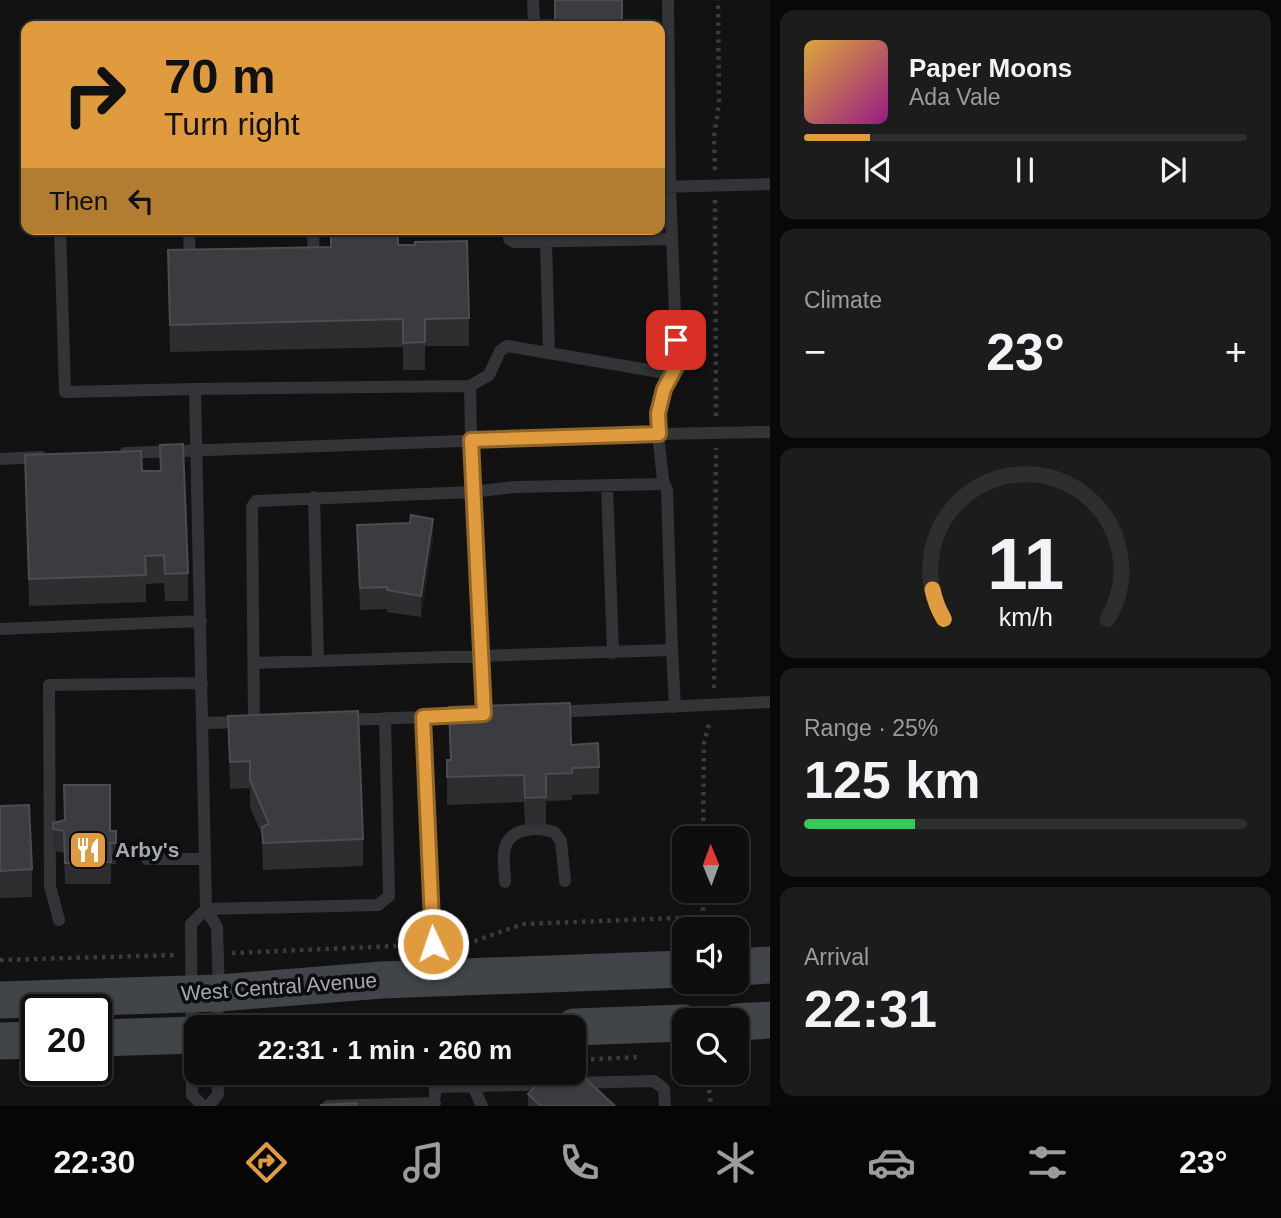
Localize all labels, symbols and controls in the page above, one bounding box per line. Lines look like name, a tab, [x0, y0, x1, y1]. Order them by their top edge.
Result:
icon: right	[49, 49, 140, 140]
text: 70 m	[164, 49, 276, 103]
text: Paper Moons	[909, 53, 1072, 83]
text: Ada Vale	[909, 84, 1001, 110]
text: Turn right	[164, 106, 300, 142]
icon: previous	[859, 151, 897, 189]
icon: pause	[1006, 151, 1044, 189]
icon: next	[1154, 151, 1192, 189]
icon: left	[122, 182, 160, 220]
text: Then	[49, 186, 108, 216]
text: Climate	[804, 287, 882, 313]
pin	[646, 310, 706, 370]
icon: arrive	[657, 321, 695, 359]
text: 23°	[986, 323, 1065, 381]
text: −	[804, 331, 826, 373]
text: +	[1225, 331, 1247, 373]
text: 11	[987, 523, 1064, 604]
text: km/h	[998, 603, 1053, 631]
text: Range · 25%	[804, 715, 938, 741]
text: 125 km	[804, 751, 980, 809]
north arrow	[672, 826, 749, 903]
map controls	[672, 826, 749, 1085]
restaurant icon: Arby's	[67, 829, 109, 871]
place label: Arby's	[115, 838, 180, 861]
position arrow	[396, 907, 470, 981]
button: sound	[672, 917, 749, 994]
text: Arrival	[804, 944, 869, 970]
street label: West Central Avenue	[180, 968, 378, 1005]
text: 22:31	[804, 980, 937, 1038]
speed limit sign: 20	[21, 994, 112, 1085]
button: search	[672, 1008, 749, 1085]
text: 22:31 · 1 min · 260 m	[258, 1035, 512, 1065]
icon: directions	[242, 1138, 291, 1187]
icon: music	[399, 1138, 448, 1187]
icon: phone	[555, 1138, 604, 1187]
icon: climate	[711, 1138, 760, 1187]
icon: car	[867, 1138, 916, 1187]
icon: filters	[1023, 1138, 1072, 1187]
text: 22:30	[54, 1144, 135, 1180]
text: 23°	[1179, 1144, 1227, 1180]

